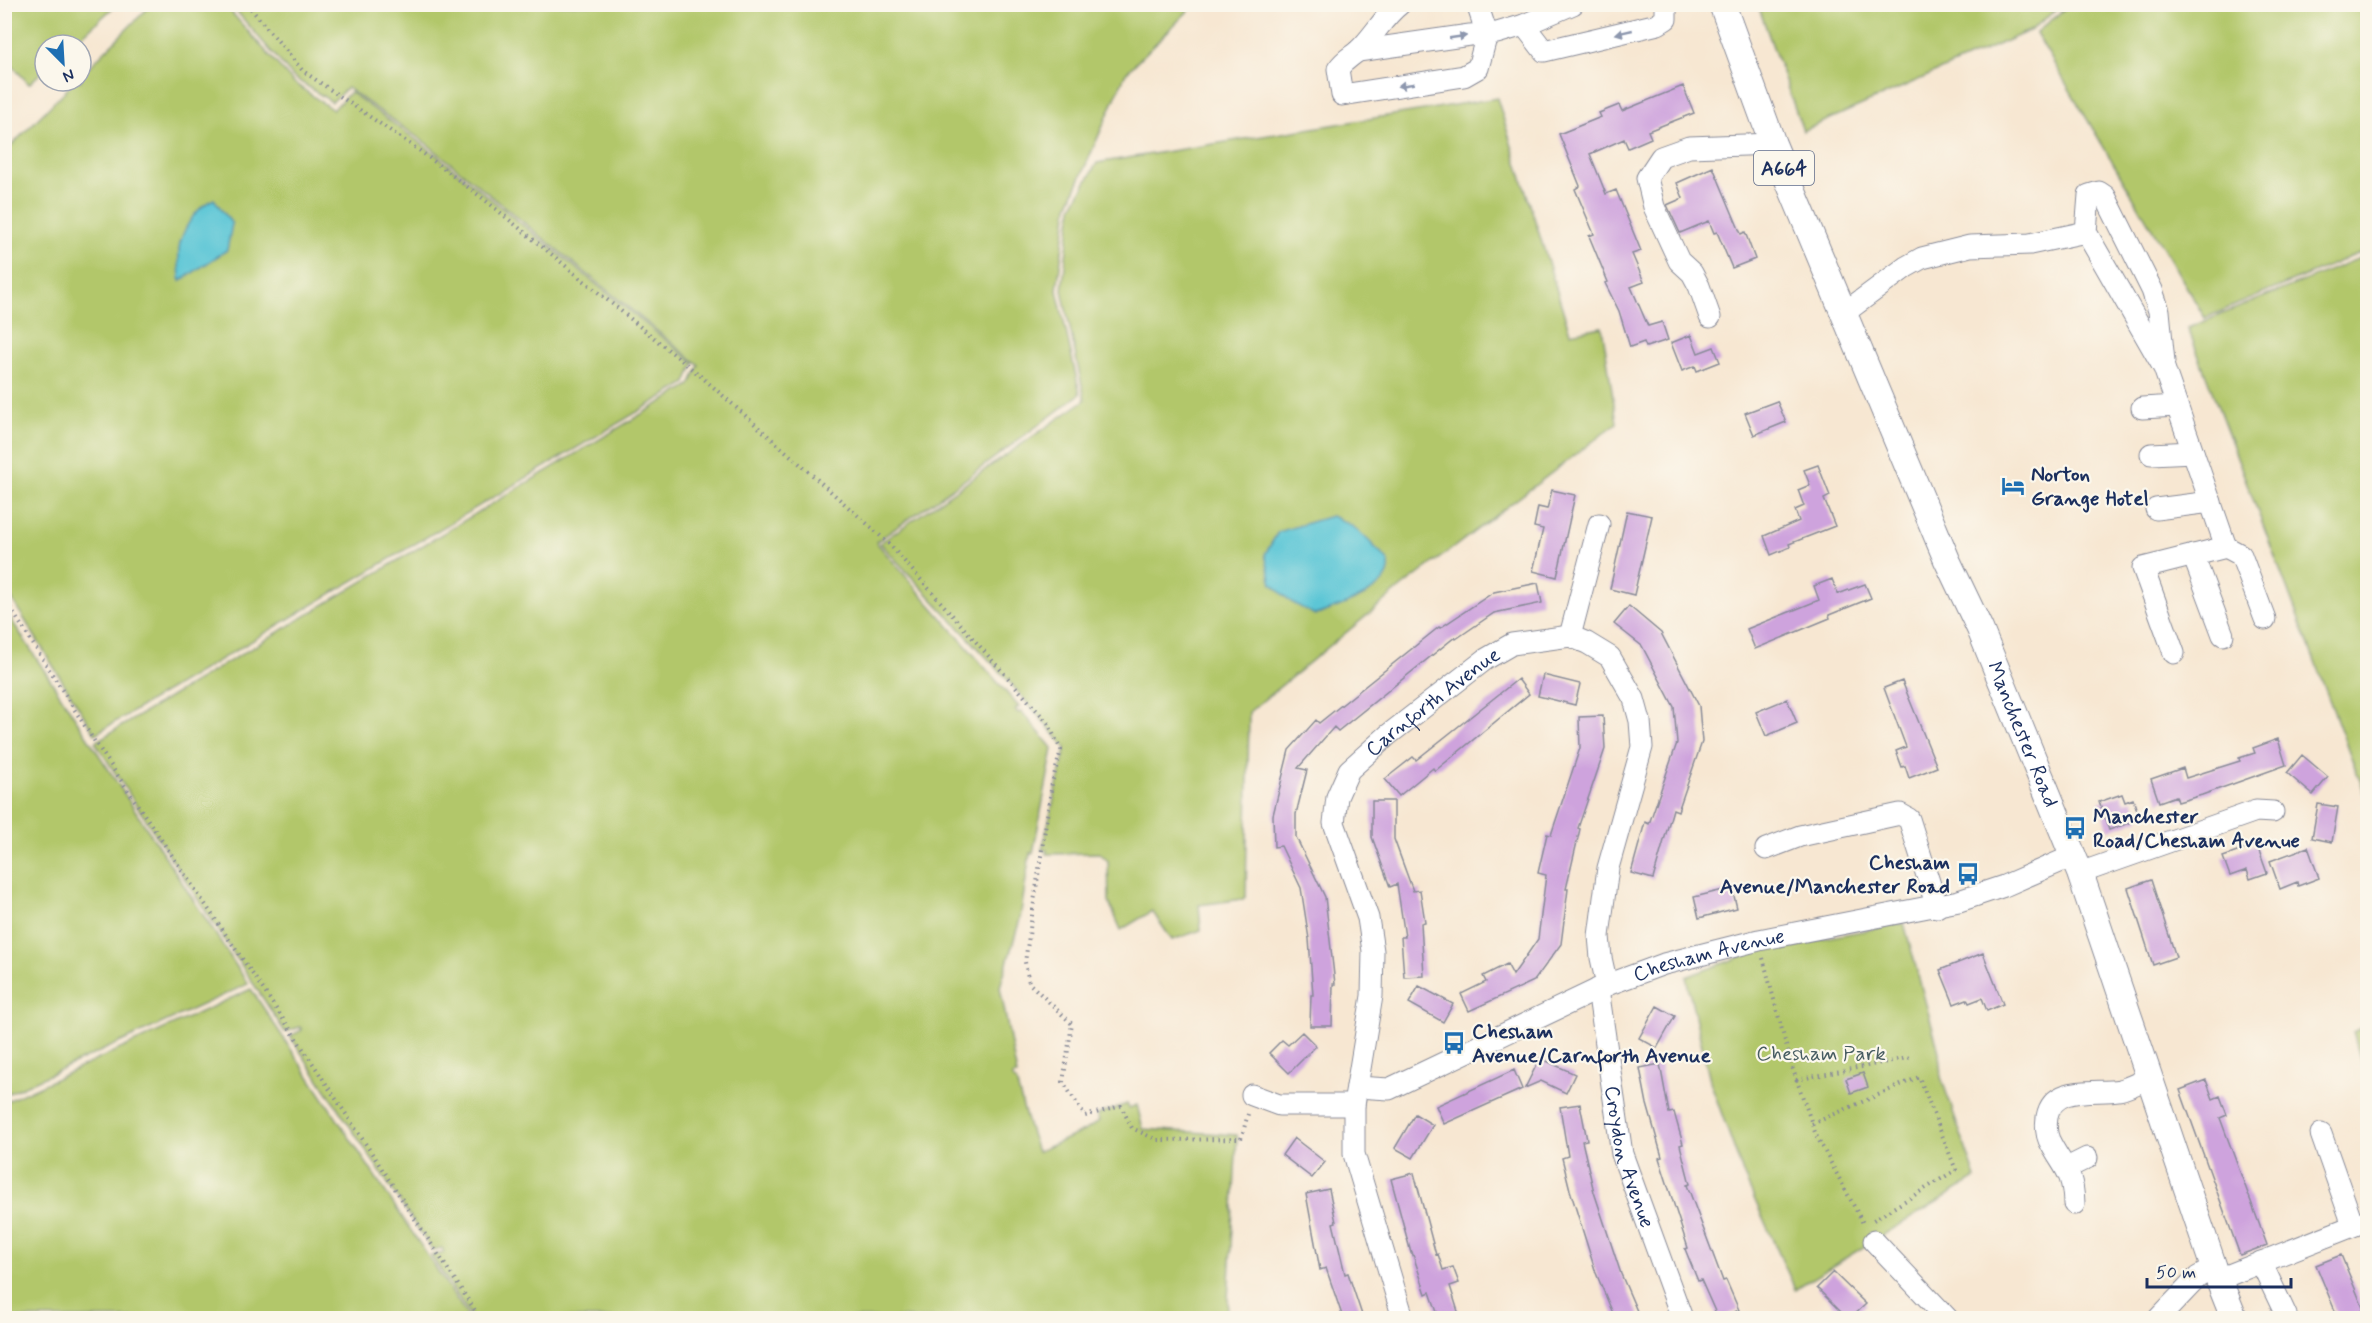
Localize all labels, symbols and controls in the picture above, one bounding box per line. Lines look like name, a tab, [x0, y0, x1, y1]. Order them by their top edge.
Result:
one-way arrow	[1615, 27, 1633, 37]
one-way arrow	[1449, 32, 1468, 41]
north arrow	[33, 33, 93, 93]
text: N	[59, 64, 78, 87]
one-way arrow	[1397, 81, 1416, 90]
road number: A664	[1754, 151, 1814, 185]
place label: Norton Grange Hotel	[2031, 461, 2149, 513]
hotel icon: Norton Grange Hotel	[2000, 473, 2026, 499]
street label: Carnforth Avenue	[1360, 641, 1506, 764]
street label: Manchester Road	[1980, 657, 2065, 812]
place label: Manchester Road/Chesham Avenue	[2093, 803, 2300, 855]
bus stop icon: Manchester Road/Chesham Avenue	[2062, 815, 2088, 841]
place label: Chesham Avenue/Manchester Road	[1720, 849, 1950, 901]
bus stop icon: Chesham Avenue/Manchester Road	[1955, 861, 1981, 887]
street label: Chesham Avenue	[1629, 922, 1787, 989]
place label: Chesham Avenue/Carnforth Avenue	[1472, 1018, 1712, 1072]
bus stop icon: Chesham Avenue/Carnforth Avenue	[1441, 1030, 1467, 1056]
park label: Chesham Park	[1756, 1040, 1886, 1068]
street label: Croydon Avenue	[1597, 1084, 1661, 1232]
scale bar	[2147, 1251, 2291, 1289]
text: 50 m	[2156, 1261, 2196, 1285]

